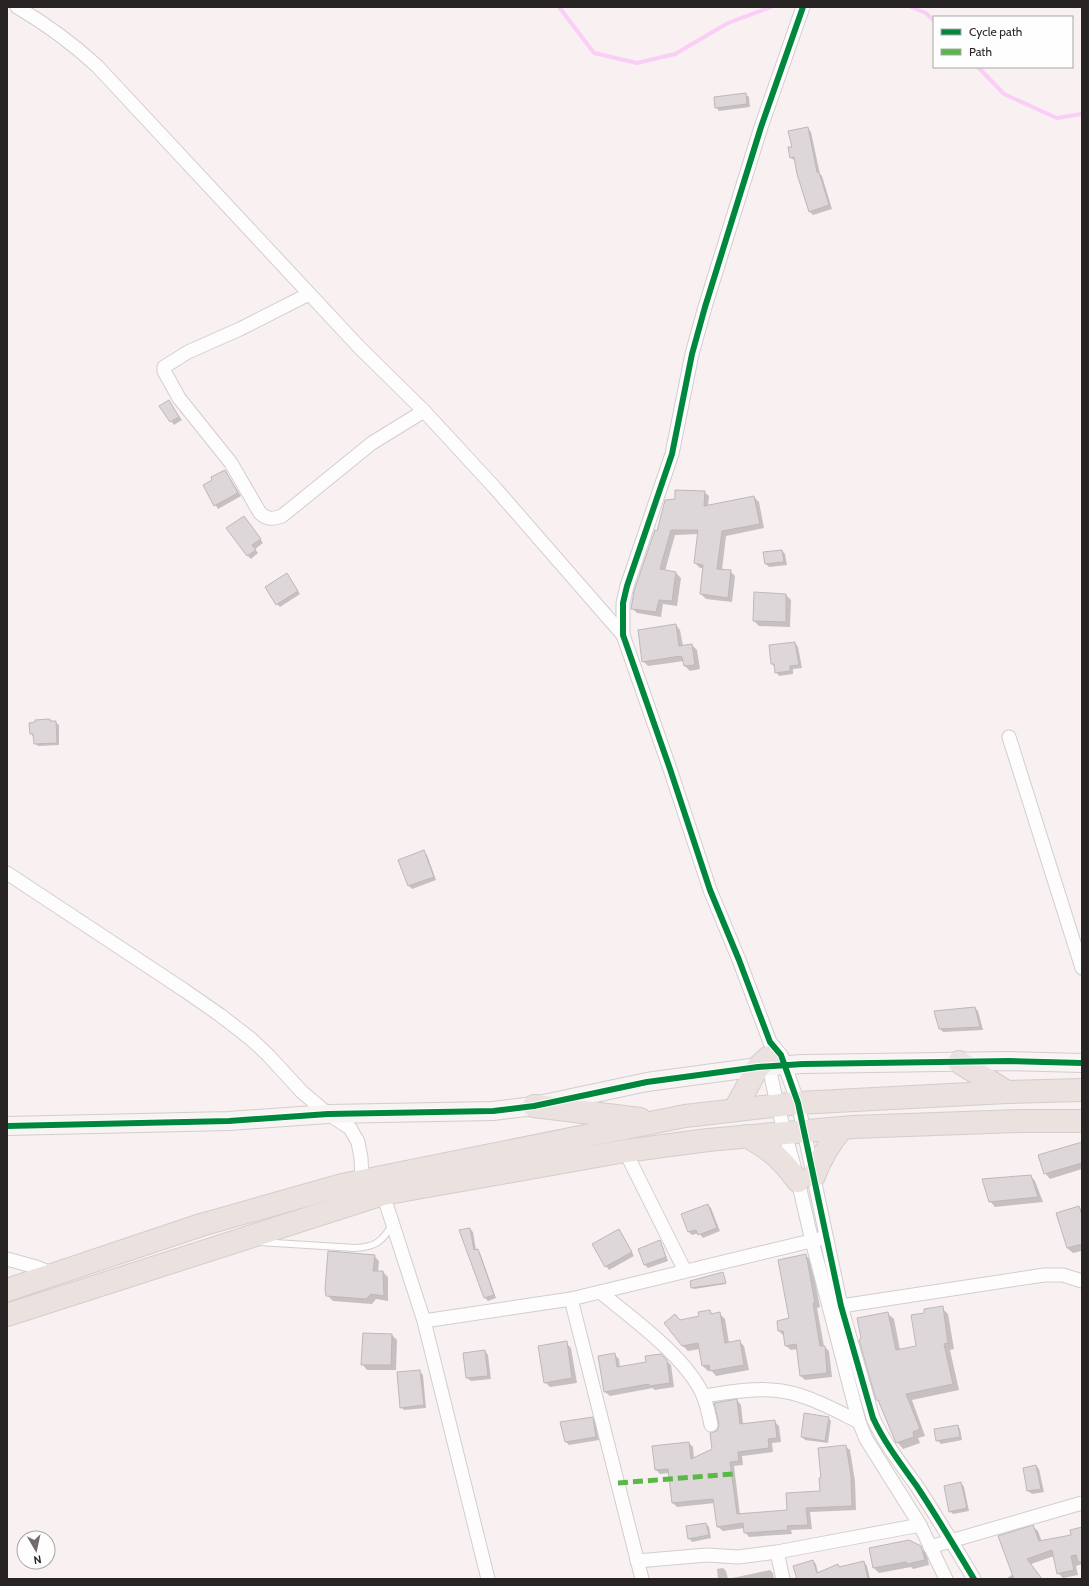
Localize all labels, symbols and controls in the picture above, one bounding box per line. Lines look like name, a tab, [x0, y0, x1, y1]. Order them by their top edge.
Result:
legend	[933, 16, 1073, 68]
text: Cycle path	[969, 24, 1022, 39]
text: Path	[969, 44, 992, 59]
north arrow	[16, 1530, 56, 1570]
text: N	[33, 1552, 43, 1567]

